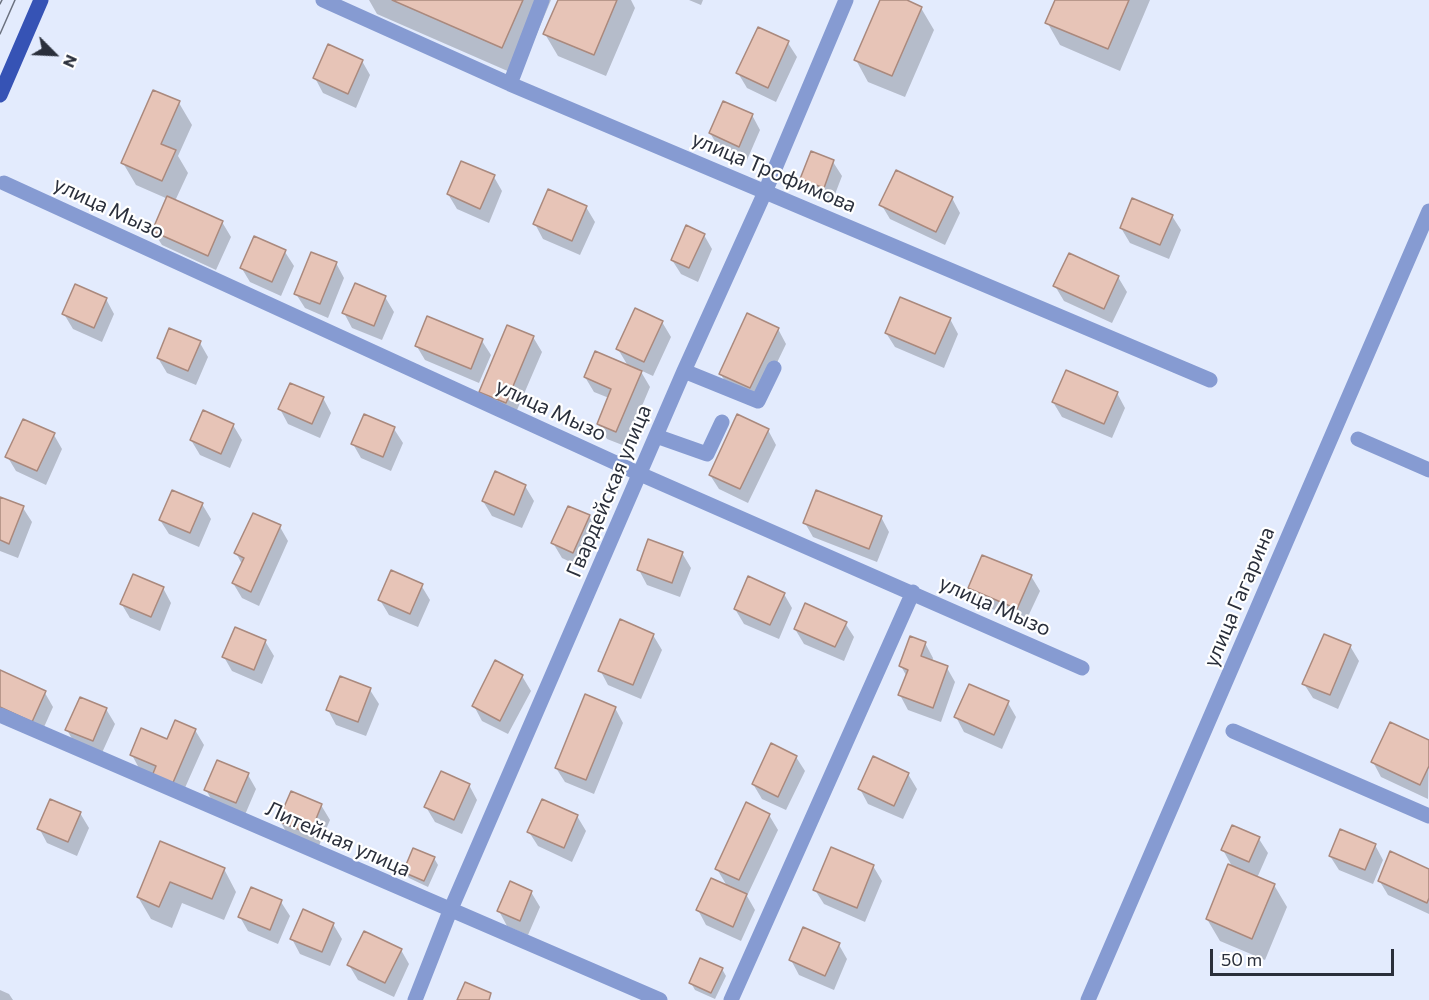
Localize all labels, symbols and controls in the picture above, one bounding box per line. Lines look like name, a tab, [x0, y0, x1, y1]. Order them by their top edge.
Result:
north arrow	[24, 24, 84, 84]
text: N	[60, 52, 82, 71]
street label: улица Трофимова	[688, 126, 860, 218]
street label: улица Мызо	[50, 171, 168, 245]
street label: улица Мызо	[492, 373, 610, 447]
street label: Гвардейская улица	[561, 401, 657, 581]
street label: улица Гагарина	[1198, 523, 1280, 671]
street label: улица Мызо	[935, 570, 1055, 642]
street label: Литейная улица	[262, 796, 414, 882]
scale bar	[1213, 937, 1398, 975]
text: 50 m	[1221, 948, 1262, 970]

